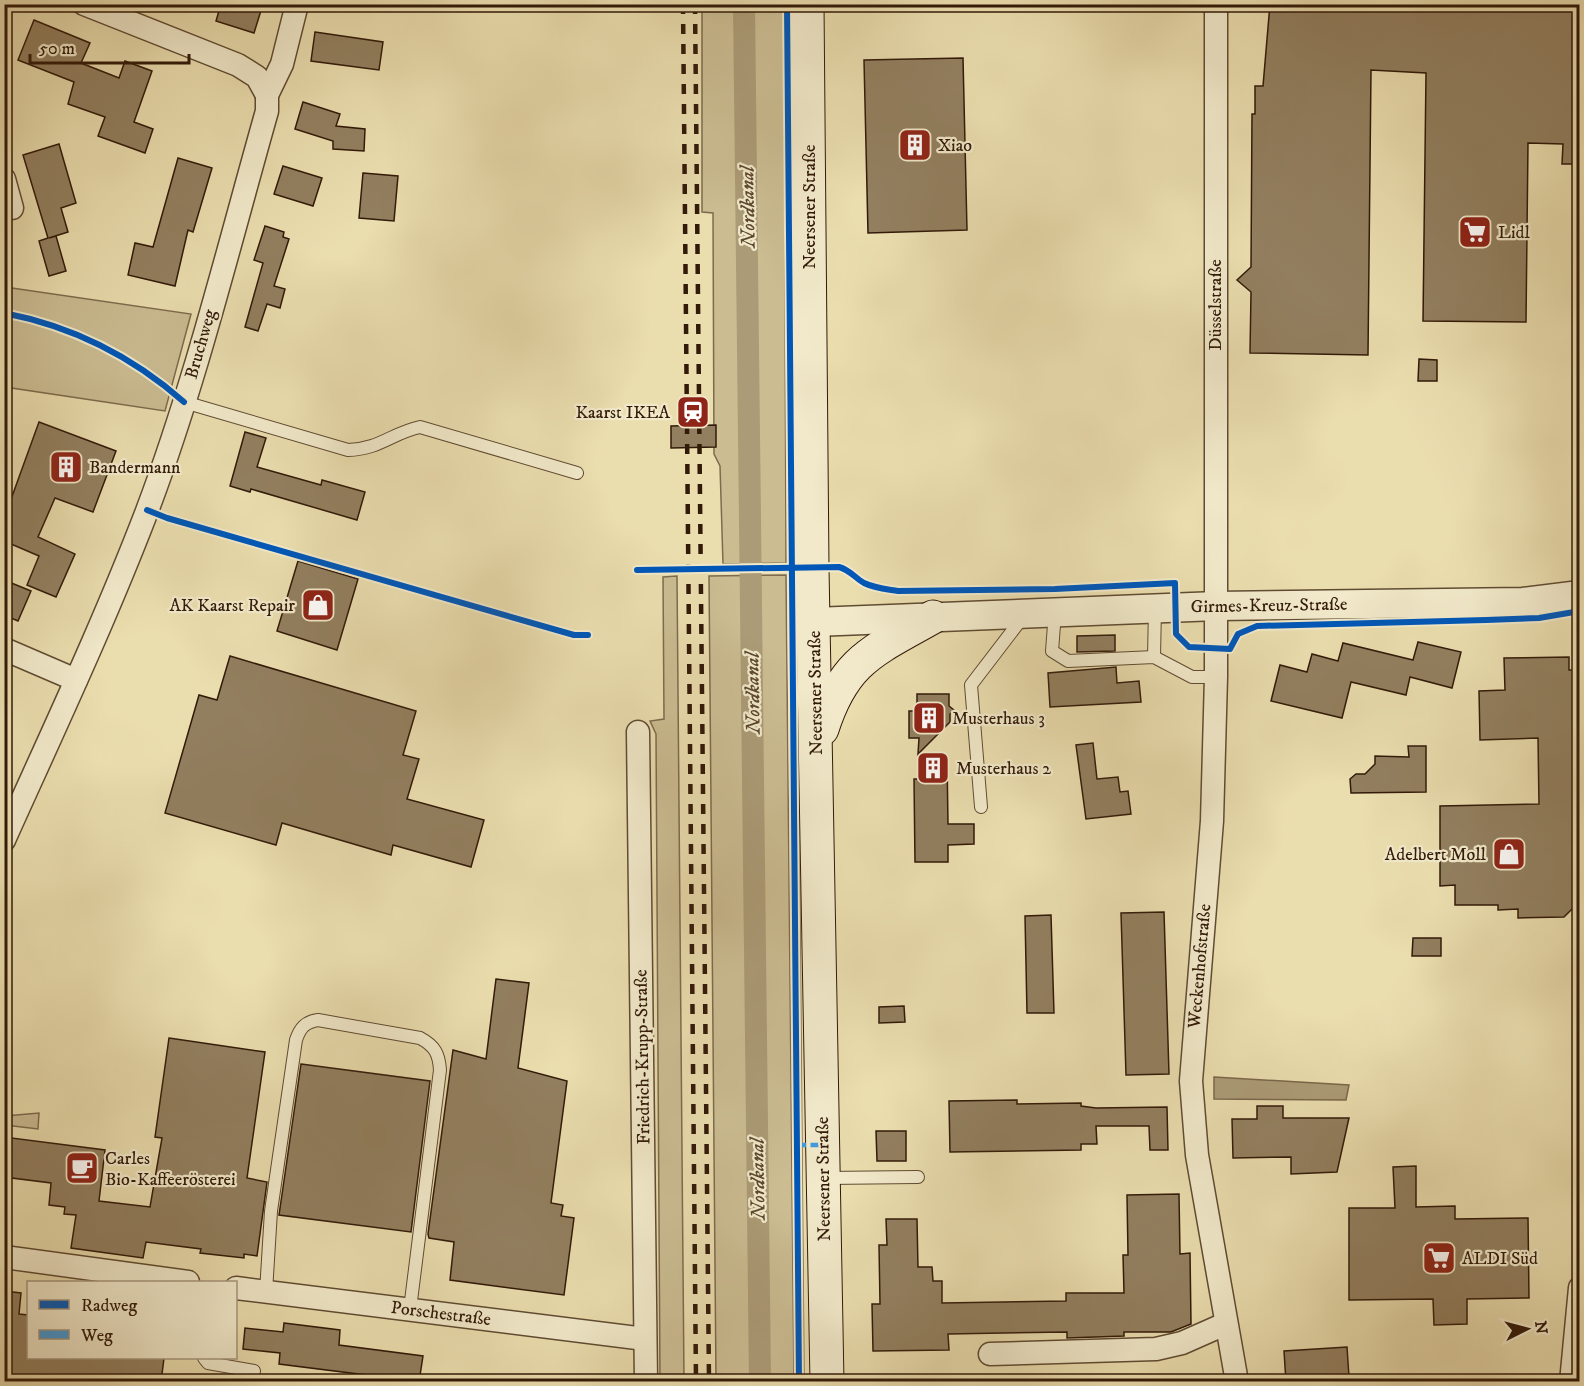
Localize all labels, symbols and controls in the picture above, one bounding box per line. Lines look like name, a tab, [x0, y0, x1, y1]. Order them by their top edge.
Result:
scale bar	[30, 27, 189, 65]
text: 50 m	[39, 38, 75, 60]
building icon: Xiao	[897, 127, 933, 163]
place label: Xiao	[938, 135, 972, 157]
street label: Neersener Straße	[799, 145, 821, 269]
water label: Nordkanal	[735, 164, 762, 249]
supermarket icon: Lidl	[1457, 214, 1493, 250]
place label: Lidl	[1498, 222, 1531, 244]
street label: Düsselstraße	[1205, 259, 1227, 351]
street label: Bruchweg	[181, 307, 221, 382]
station icon: Kaarst IKEA	[675, 394, 711, 430]
place label: Kaarst IKEA	[575, 402, 671, 424]
building icon: Bandermann	[48, 449, 84, 485]
place label: Bandermann	[89, 457, 181, 479]
shop icon: AK Kaarst Repair	[300, 587, 336, 623]
street label: Girmes-Kreuz-Straße	[1191, 594, 1348, 618]
place label: AK Kaarst Repair	[169, 595, 295, 617]
street label: Neersener Straße	[804, 630, 828, 756]
water label: Nordkanal	[740, 650, 767, 735]
building icon: Musterhaus 3	[911, 700, 947, 736]
place label: Musterhaus 3	[952, 708, 1045, 730]
building icon: Musterhaus 2	[915, 750, 951, 786]
place label: Musterhaus 2	[956, 758, 1051, 780]
shop icon: Adelbert Moll	[1491, 836, 1527, 872]
place label: Adelbert Moll	[1385, 844, 1487, 866]
street label: Weckenhofstraße	[1184, 903, 1216, 1030]
street label: Friedrich-Krupp-Straße	[630, 969, 656, 1145]
street label: Neersener Straße	[812, 1116, 836, 1242]
water label: Nordkanal	[745, 1136, 772, 1221]
place label: Carles Bio-Kaffeerösterei	[105, 1148, 236, 1191]
cafe icon: Carles Bio-Kaffeerösterei	[64, 1150, 100, 1186]
supermarket icon: ALDI Süd	[1421, 1240, 1457, 1276]
place label: ALDI Süd	[1462, 1248, 1538, 1270]
legend	[27, 1281, 237, 1359]
text: Radweg	[81, 1295, 137, 1317]
street label: Porschestraße	[390, 1297, 492, 1331]
north arrow	[1497, 1299, 1557, 1359]
text: N	[1530, 1320, 1552, 1335]
text: Weg	[80, 1325, 113, 1347]

